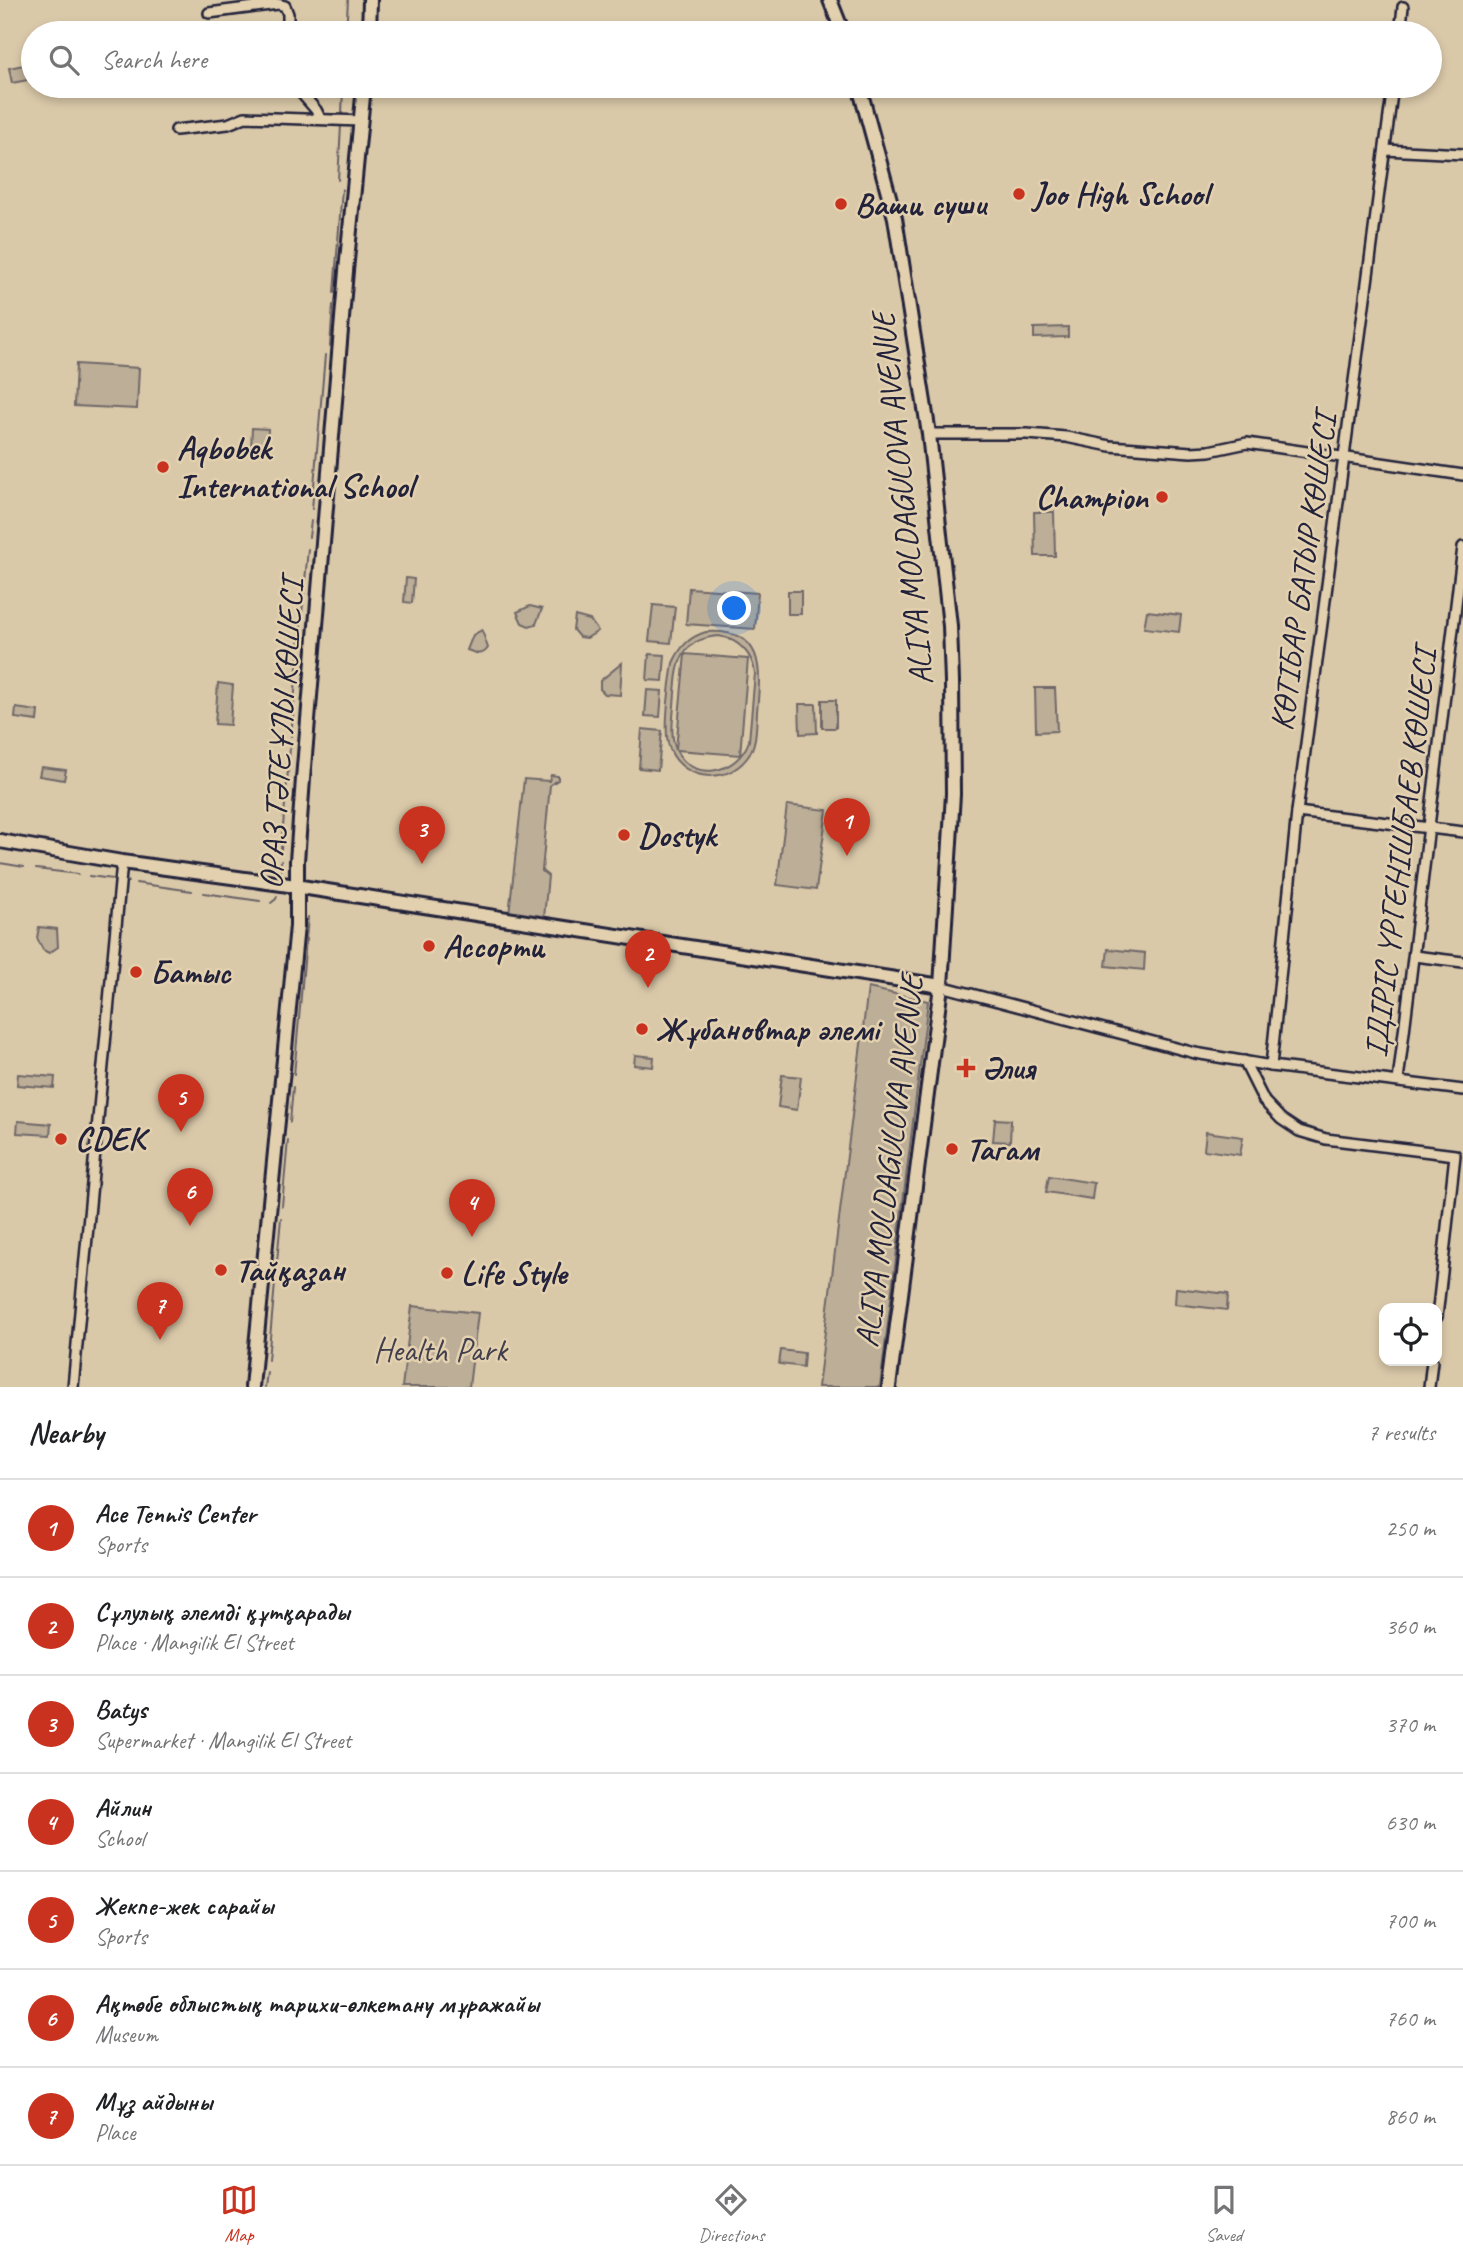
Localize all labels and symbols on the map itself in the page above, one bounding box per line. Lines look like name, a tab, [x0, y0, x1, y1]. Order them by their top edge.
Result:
place label: Joo High School	[1031, 173, 1214, 215]
place label: Ваши суши	[855, 183, 989, 225]
marker: Joo High School	[1011, 186, 1027, 202]
marker: Ваши суши	[833, 196, 849, 212]
street label: ALIYA MOLDAGULOVA AVENUE	[861, 307, 942, 687]
street label: КӨТІБАР БАТЫР КӨШЕСІ	[1260, 404, 1347, 733]
place label: Aqbobek International School	[177, 427, 419, 507]
marker: Aqbobek International School	[155, 459, 171, 475]
place label: Champion	[1036, 476, 1149, 518]
marker: Champion	[1154, 489, 1170, 505]
street label: ОРАЗ ТӘТЕҰЛЫ КӨШЕСІ	[249, 571, 313, 890]
your location	[717, 591, 751, 625]
street label: ІДІРІС ҮРГЕНІШБАЕВ КӨШЕСІ	[1354, 640, 1447, 1059]
pin: 1	[824, 798, 870, 856]
pin: 3	[399, 806, 445, 864]
place label: Dostyk	[638, 814, 718, 856]
marker: Dostyk	[616, 827, 632, 843]
place label: Ассорти	[443, 925, 546, 967]
pin: 2	[625, 930, 671, 988]
marker: Ассорти	[421, 938, 437, 954]
place label: Батыс	[150, 951, 232, 993]
marker: Батыс	[128, 964, 144, 980]
street label: ALIYA MOLDAGULOVA AVENUE	[845, 969, 933, 1349]
place label: Жұбановтар әлемі	[656, 1008, 884, 1050]
marker: Жұбановтар әлемі	[634, 1021, 650, 1037]
place label: Әлия	[982, 1047, 1037, 1089]
marker: Әлия	[956, 1058, 976, 1078]
pin: 5	[158, 1074, 204, 1132]
place label: CDEK	[75, 1118, 151, 1160]
place label: Тагам	[966, 1128, 1041, 1170]
marker: CDEK	[53, 1131, 69, 1147]
marker: Тагам	[944, 1141, 960, 1157]
pin: 6	[167, 1168, 213, 1226]
pin: 4	[449, 1179, 495, 1237]
place label: Тайқазан	[235, 1249, 347, 1292]
place label: Life Style	[461, 1252, 569, 1294]
marker: Тайқазан	[213, 1262, 229, 1278]
marker: Life Style	[439, 1265, 455, 1281]
pin: 7	[137, 1282, 183, 1340]
park label: Health Park	[373, 1329, 509, 1371]

